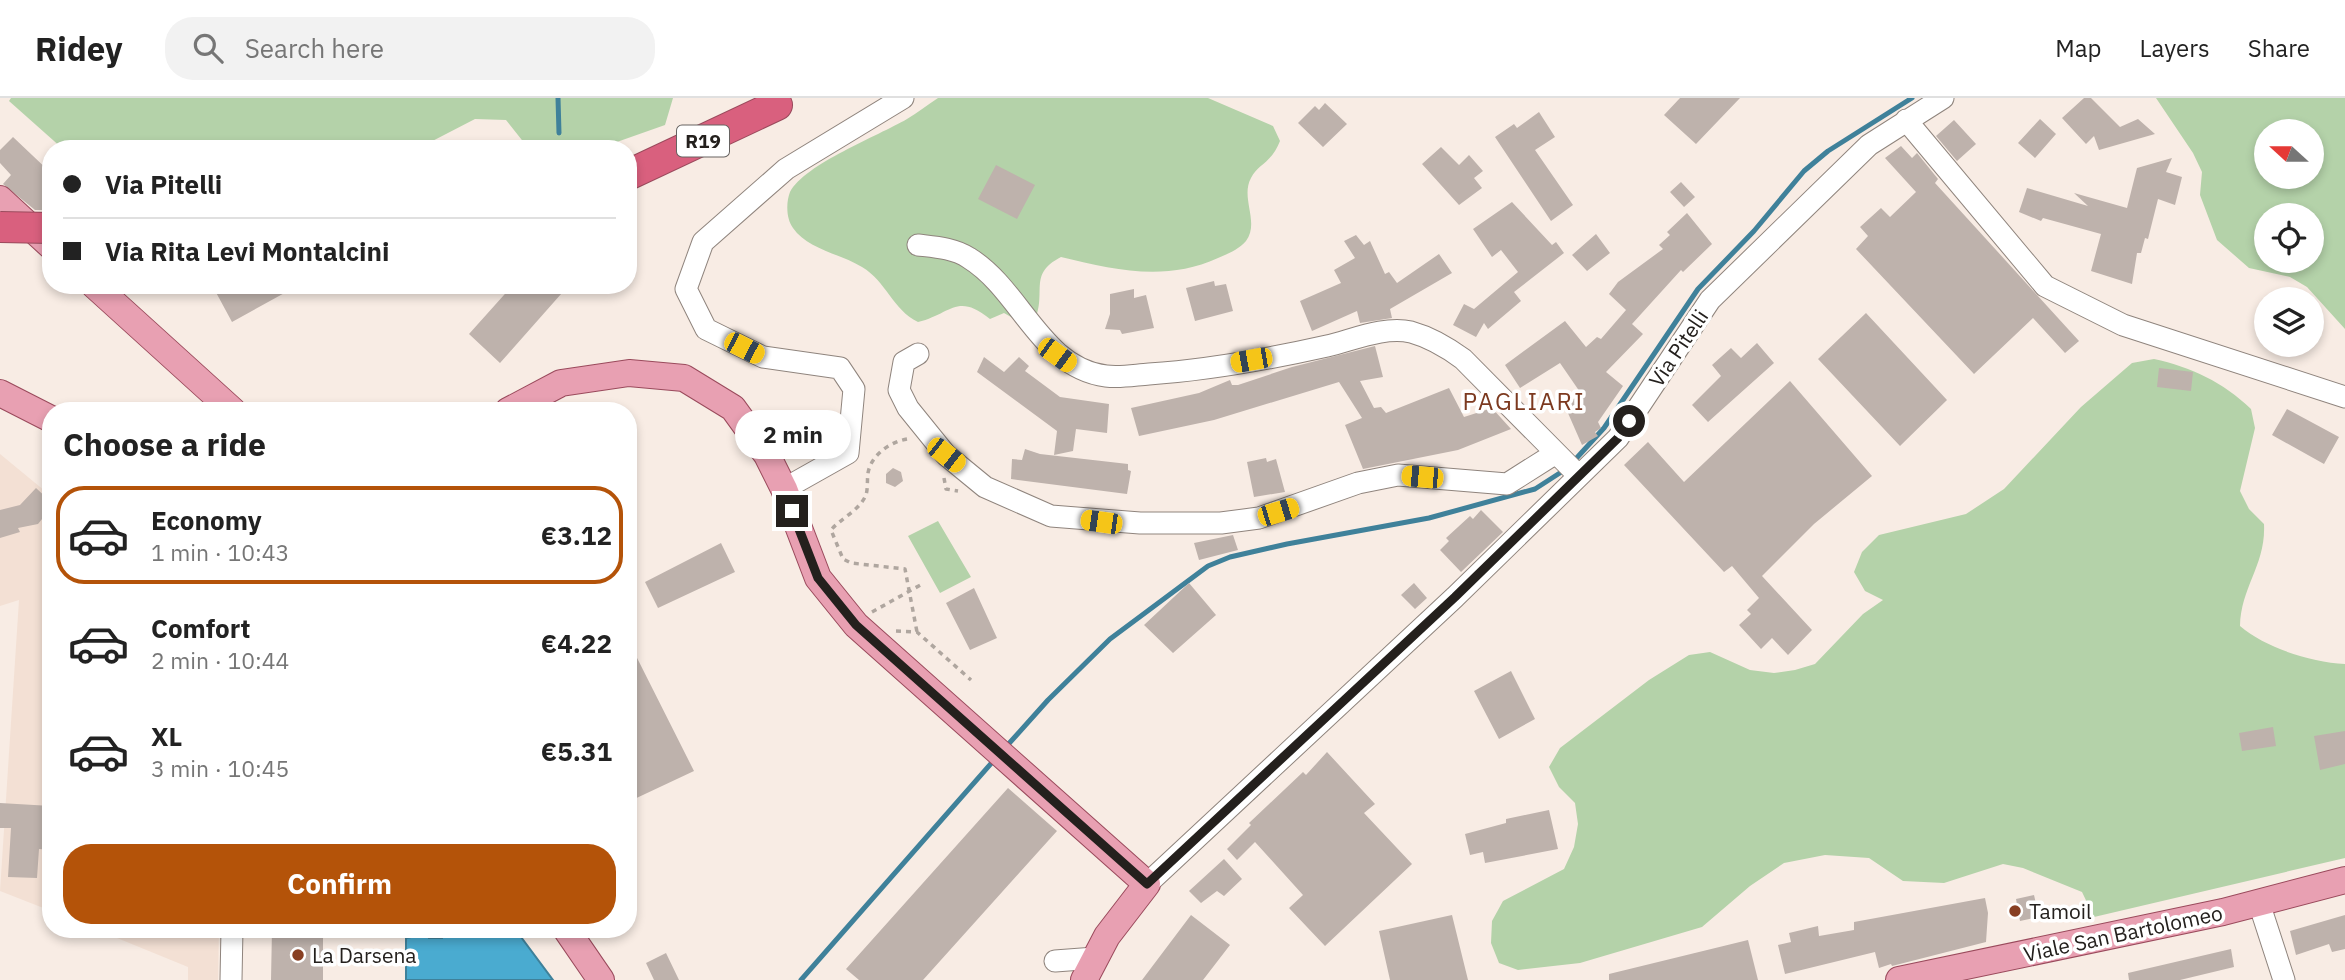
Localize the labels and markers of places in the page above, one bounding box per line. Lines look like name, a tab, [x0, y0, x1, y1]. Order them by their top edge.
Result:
place label: Tamoil	[2029, 897, 2092, 925]
marker: Tamoil	[2007, 903, 2023, 919]
place label: La Darsena	[312, 941, 417, 969]
marker: La Darsena	[290, 947, 306, 963]

